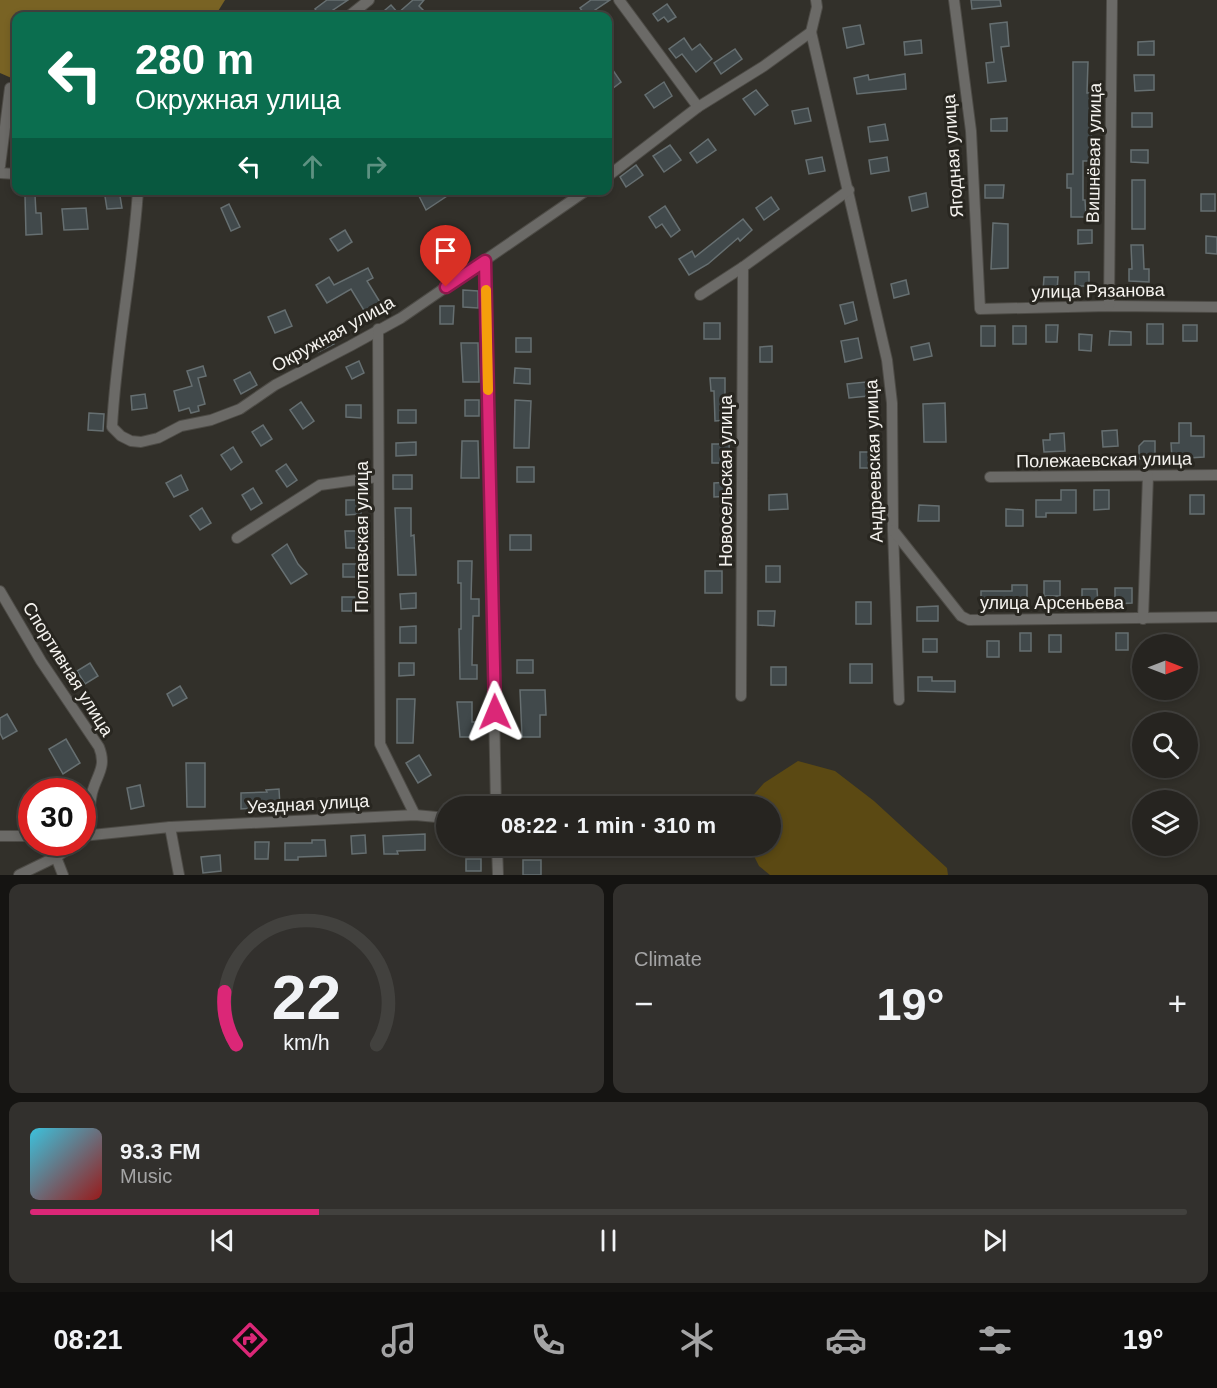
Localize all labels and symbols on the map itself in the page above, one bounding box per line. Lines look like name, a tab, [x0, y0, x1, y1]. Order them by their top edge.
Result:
street label: Вишнёвая улица	[1083, 82, 1105, 223]
street label: Ягодная улица	[939, 93, 967, 218]
pin	[420, 225, 471, 287]
street label: улица Рязанова	[1031, 280, 1166, 302]
street label: Окружная улица	[268, 292, 399, 376]
street label: Андреевская улица	[861, 378, 887, 543]
street label: Новосельская улица	[716, 394, 736, 567]
street label: Полежаевская улица	[1016, 448, 1193, 472]
street label: Полтавская улица	[352, 460, 372, 613]
street label: улица Арсеньева	[980, 593, 1125, 613]
street label: Спортивная улица	[19, 598, 118, 741]
north arrow	[1132, 634, 1198, 700]
position arrow	[463, 680, 527, 744]
speed limit sign: 30	[18, 778, 96, 856]
street label: Уездная улица	[246, 791, 371, 817]

